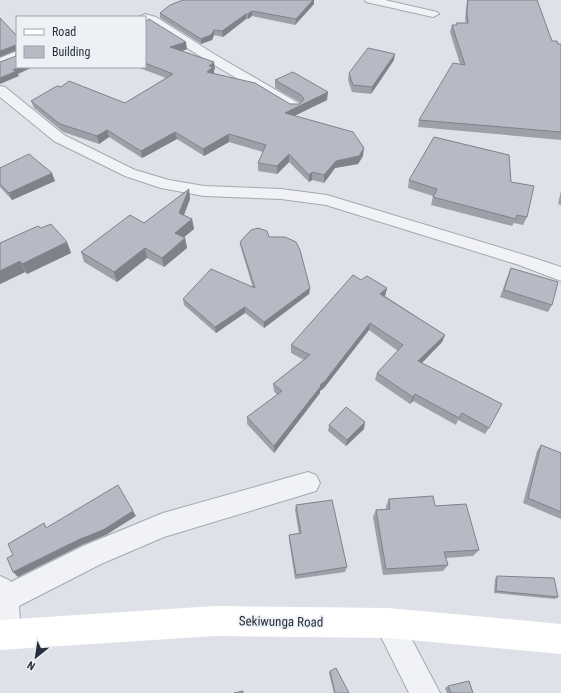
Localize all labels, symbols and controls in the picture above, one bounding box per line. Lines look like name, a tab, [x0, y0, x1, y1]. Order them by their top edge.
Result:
legend	[16, 16, 146, 68]
text: Road	[52, 25, 76, 39]
text: Building	[52, 45, 90, 59]
street label: Sekiwunga Road	[239, 613, 323, 630]
north arrow	[16, 637, 56, 677]
text: N	[25, 658, 37, 673]

